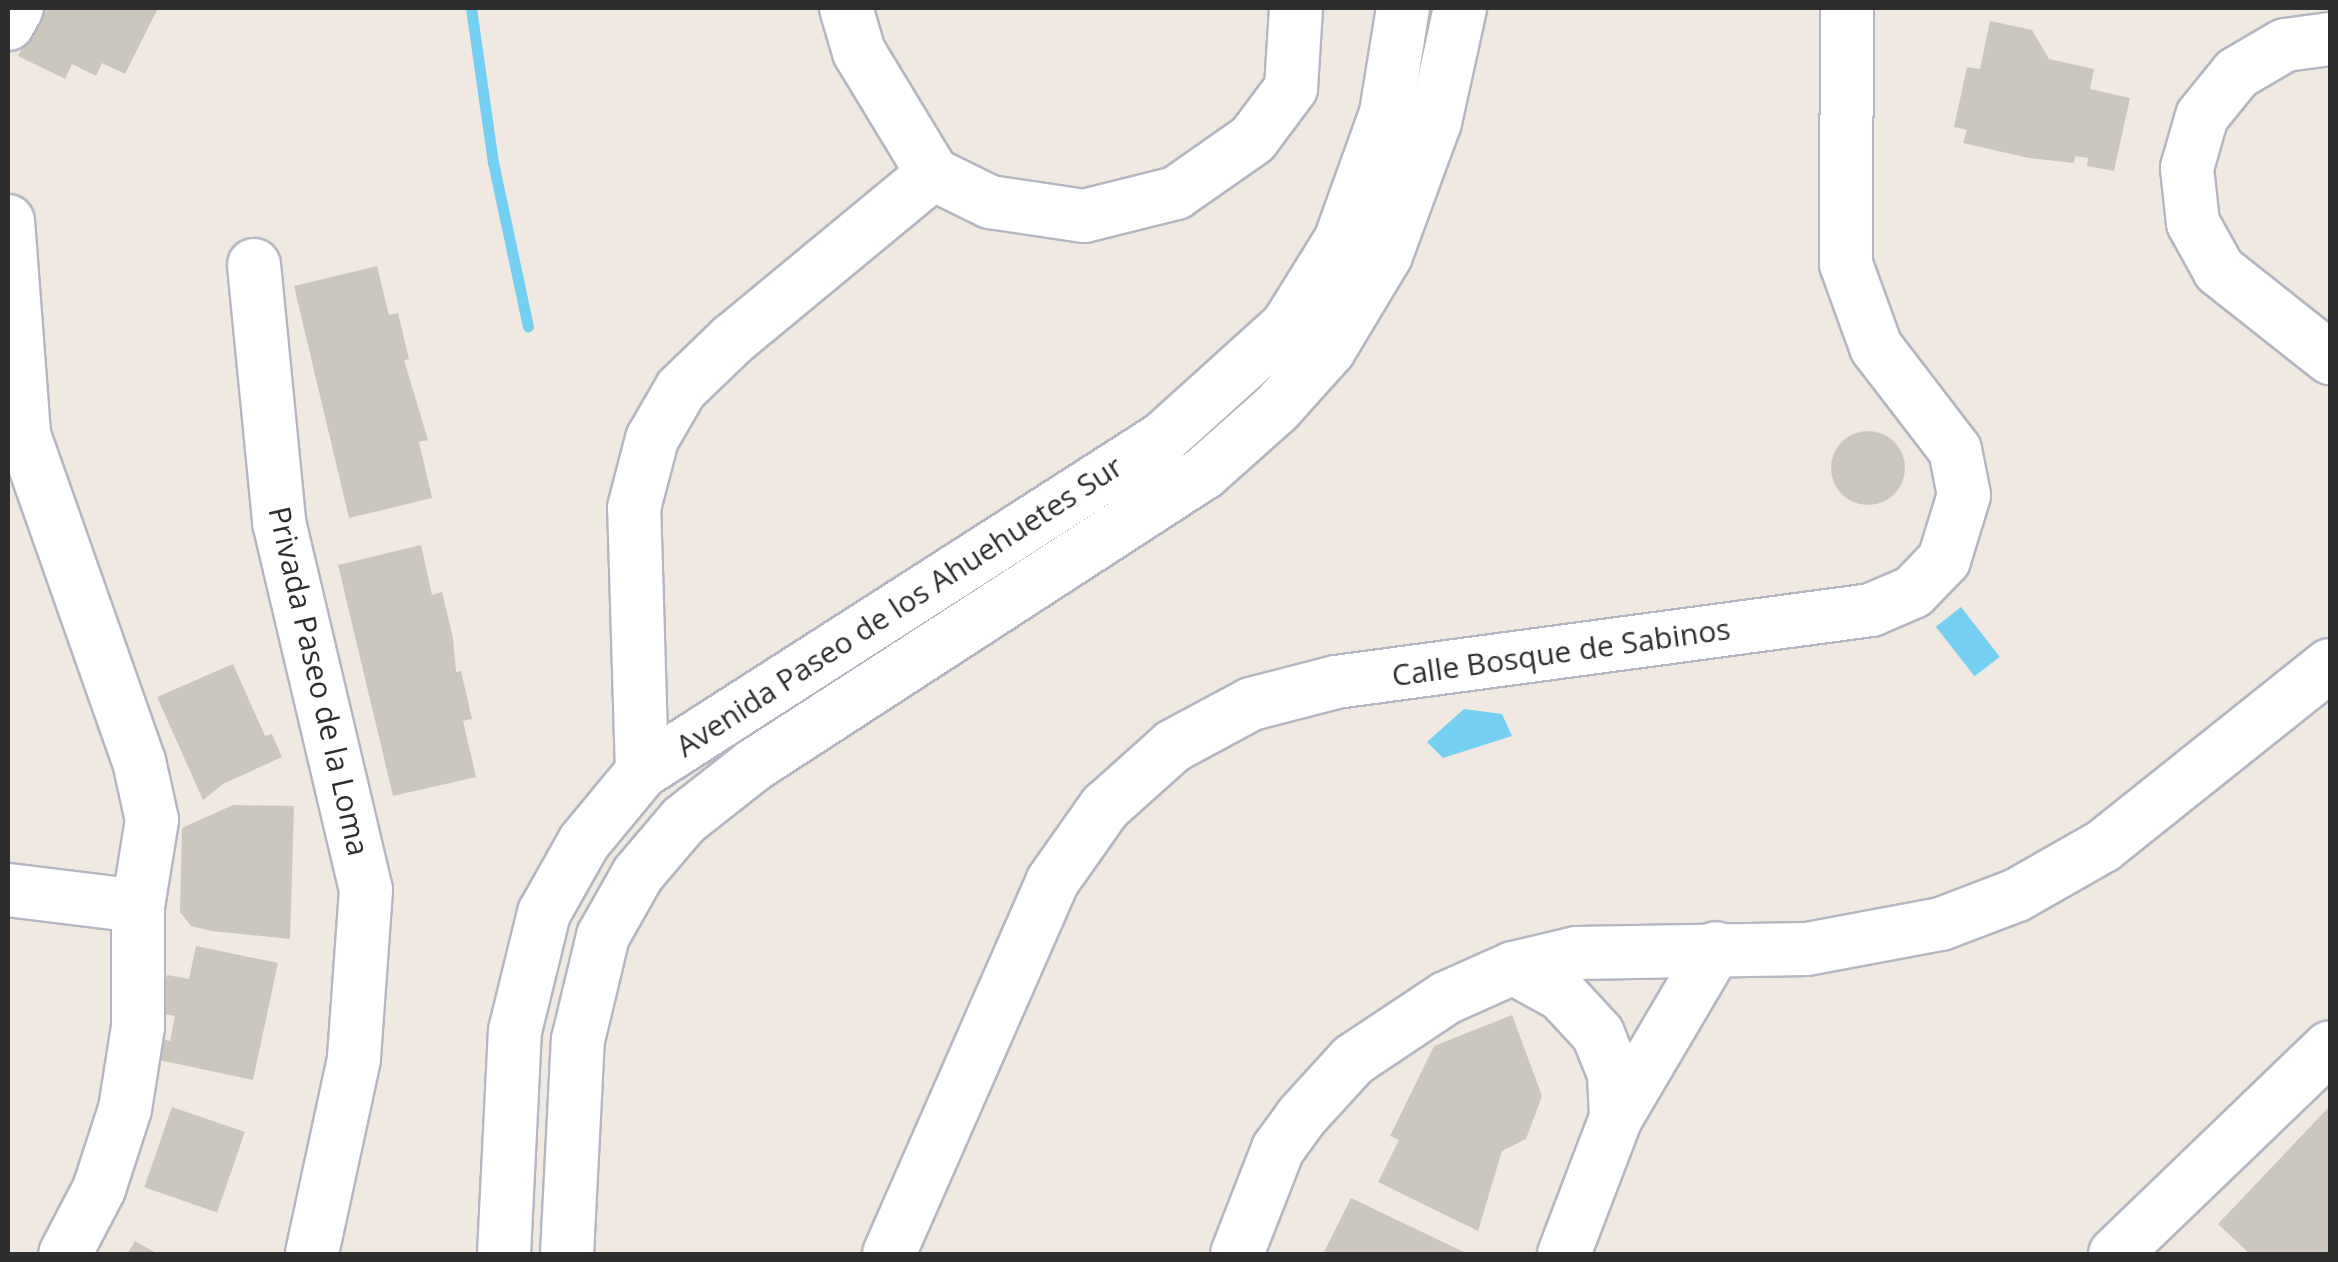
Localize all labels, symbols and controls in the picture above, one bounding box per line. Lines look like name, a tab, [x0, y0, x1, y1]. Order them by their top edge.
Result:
street label: Avenida Paseo de los Ahuehuetes Sur	[669, 448, 1129, 764]
street label: Privada Paseo de la Loma	[261, 503, 377, 859]
street label: Calle Bosque de Sabinos	[1390, 610, 1732, 694]

